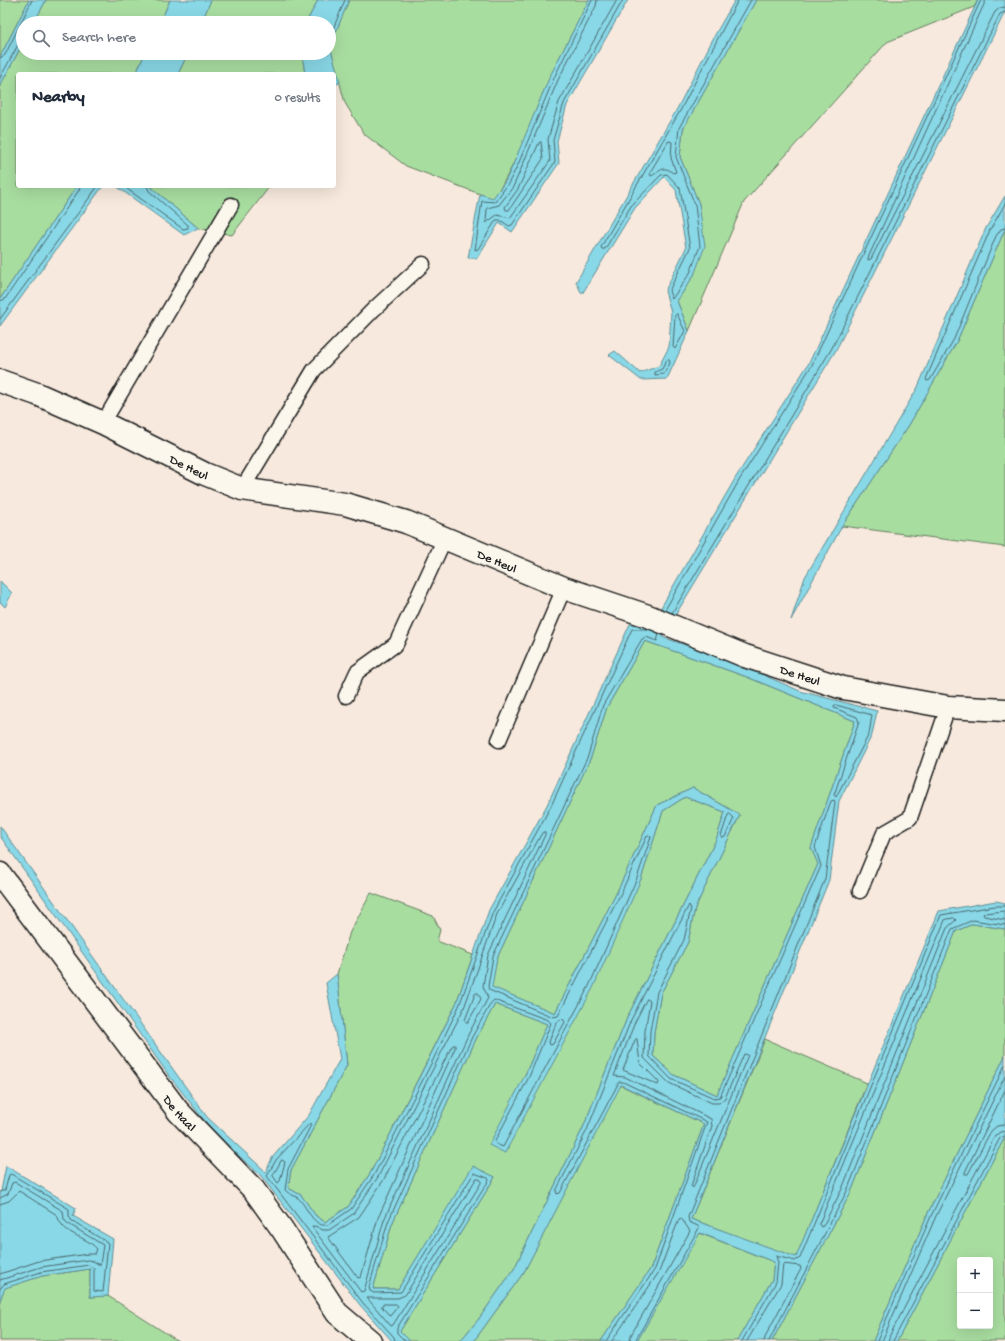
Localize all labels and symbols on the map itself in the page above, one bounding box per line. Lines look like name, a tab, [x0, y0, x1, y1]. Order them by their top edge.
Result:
street label: De Heul	[166, 452, 210, 485]
street label: De Heul	[474, 547, 519, 577]
street label: De Heul	[777, 663, 822, 690]
street label: De Haal	[158, 1092, 198, 1135]

